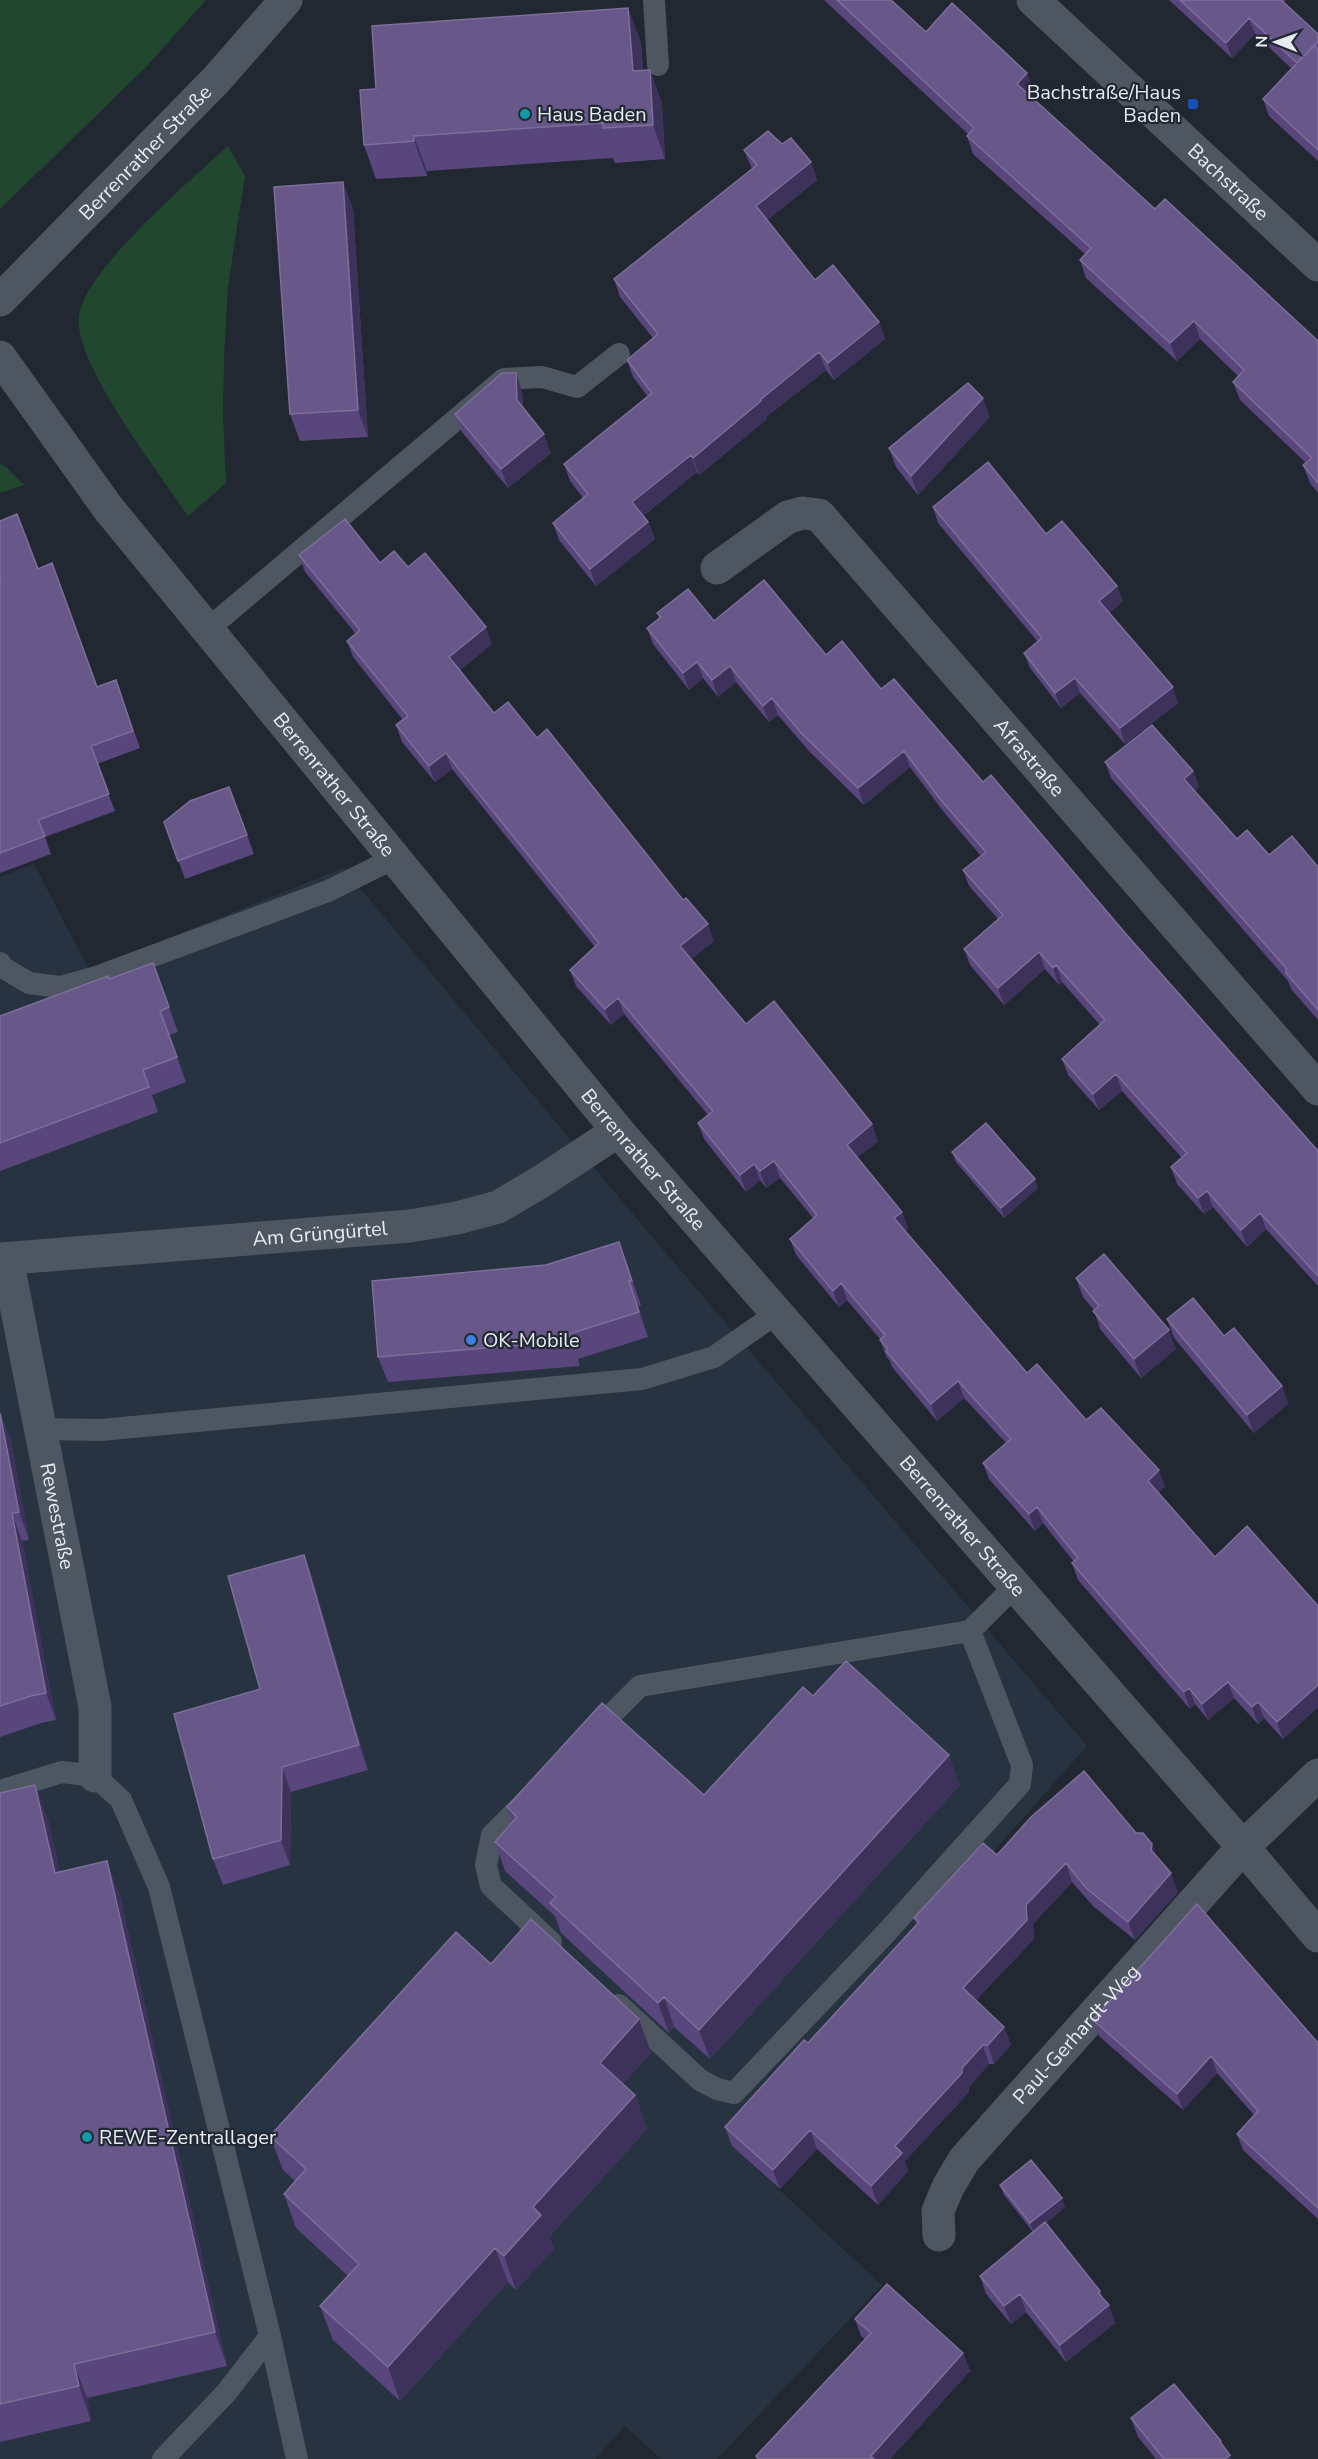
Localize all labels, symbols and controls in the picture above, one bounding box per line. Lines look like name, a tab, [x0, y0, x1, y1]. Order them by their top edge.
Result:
north arrow	[1246, 12, 1306, 72]
text: N	[1251, 36, 1273, 48]
street label: Berrenrather Straße	[73, 79, 218, 226]
place label: Bachstraße/Haus Baden	[1027, 79, 1181, 129]
marker: Bachstraße/Haus Baden	[1186, 97, 1200, 111]
place label: Haus Baden	[537, 101, 647, 128]
marker: Haus Baden	[518, 107, 532, 121]
street label: Bachstraße	[1182, 138, 1275, 227]
street label: Berrenrather Straße	[267, 707, 401, 863]
street label: Afrastraße	[988, 712, 1071, 803]
street label: Berrenrather Straße	[575, 1083, 712, 1237]
street label: Am Grüngürtel	[251, 1215, 389, 1253]
place label: OK-Mobile	[483, 1327, 580, 1354]
marker: OK-Mobile	[464, 1333, 478, 1347]
street label: Berrenrather Straße	[893, 1450, 1031, 1603]
street label: Rewestraße	[33, 1461, 81, 1572]
street label: Paul-Gerhardt-Weg	[1007, 1959, 1146, 2110]
place label: REWE-Zentrallager	[99, 2124, 276, 2151]
marker: REWE-Zentrallager	[80, 2130, 94, 2144]

